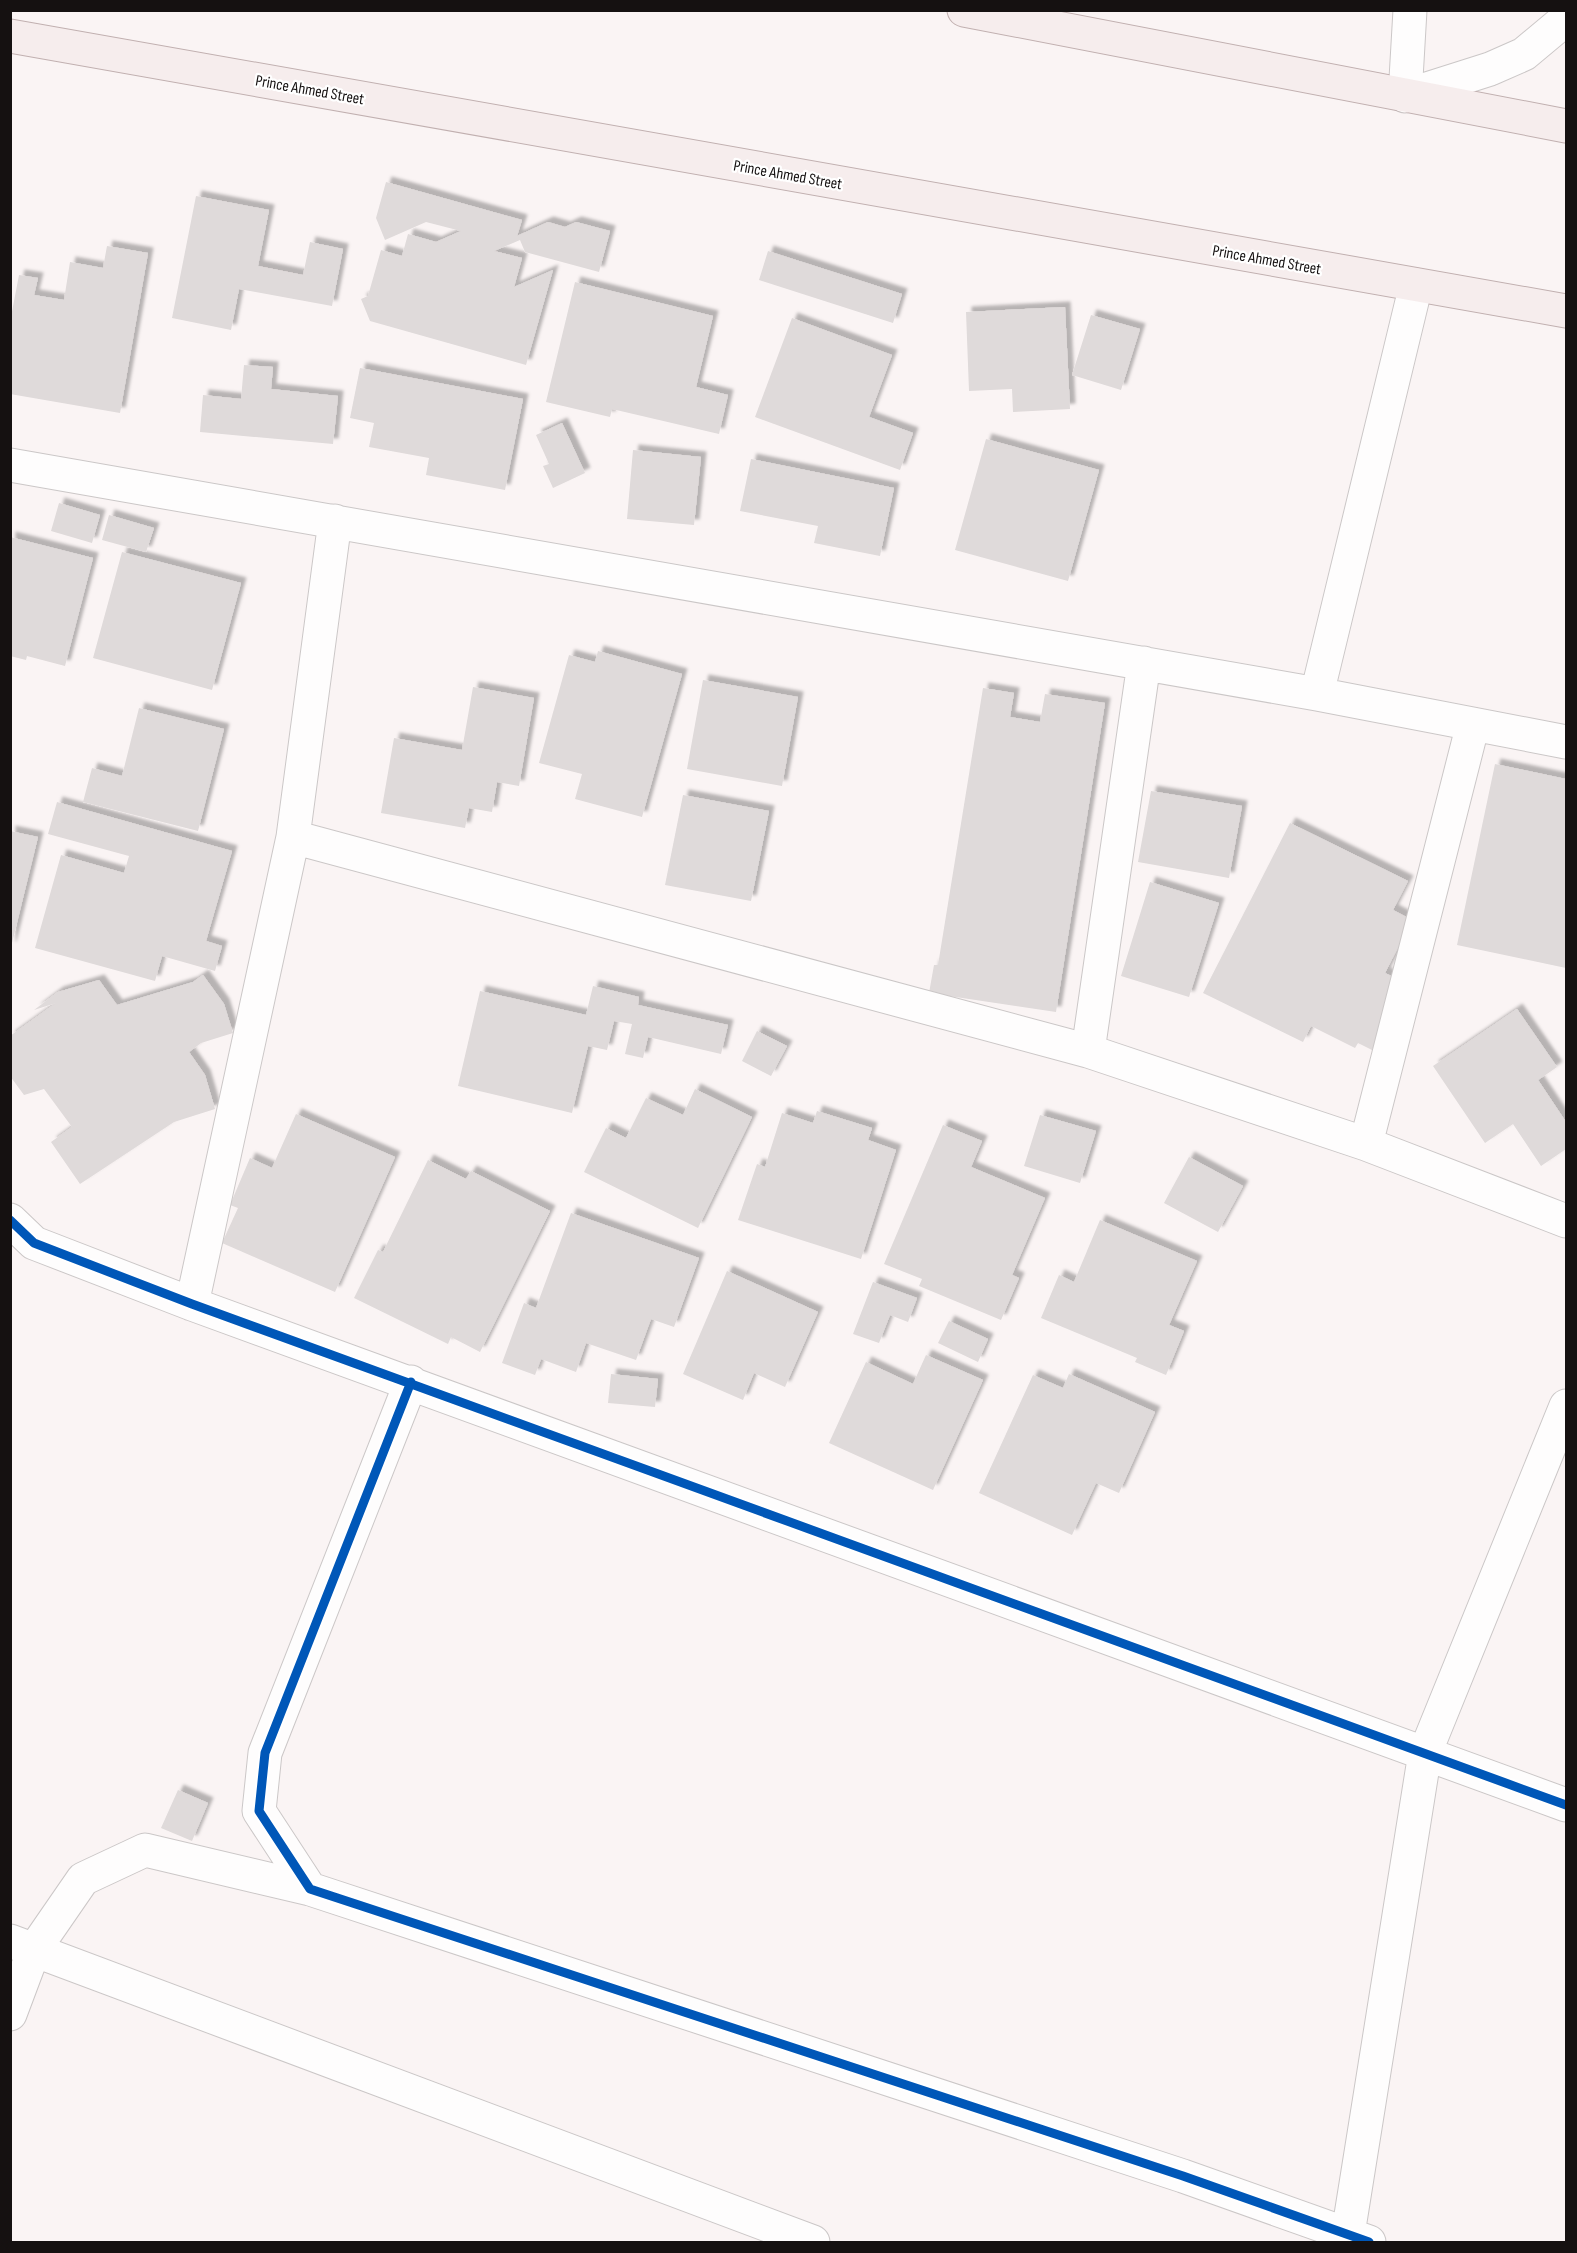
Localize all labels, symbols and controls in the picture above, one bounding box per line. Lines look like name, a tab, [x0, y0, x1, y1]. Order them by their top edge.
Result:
street label: Prince Ahmed Street	[254, 72, 366, 109]
street label: Prince Ahmed Street	[732, 157, 844, 194]
street label: Prince Ahmed Street	[1211, 242, 1323, 279]

